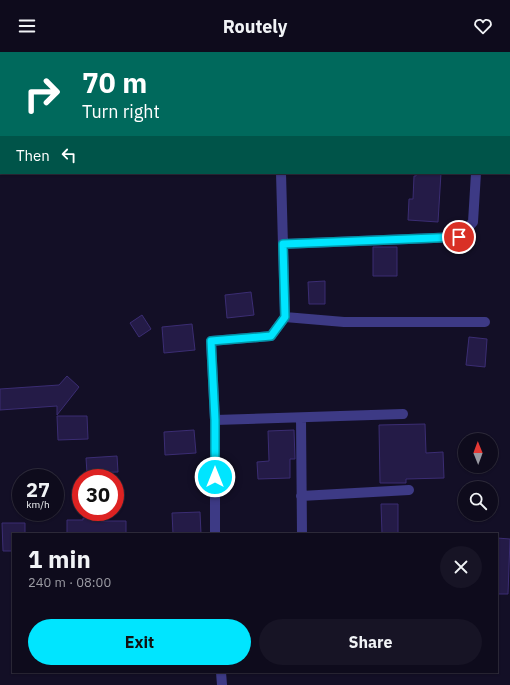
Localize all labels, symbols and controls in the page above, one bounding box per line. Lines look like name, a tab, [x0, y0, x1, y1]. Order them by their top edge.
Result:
icon: menu	[16, 15, 38, 37]
text: Routely	[223, 15, 287, 38]
icon: heart	[472, 15, 494, 37]
text: 70 m	[82, 64, 147, 101]
icon: right	[16, 68, 68, 120]
text: Turn right	[82, 100, 160, 123]
icon: left	[58, 144, 80, 166]
text: Then	[16, 146, 50, 165]
pin	[442, 220, 476, 254]
icon: arrive	[448, 226, 470, 248]
north arrow	[458, 433, 498, 473]
map controls	[458, 433, 498, 521]
position arrow	[194, 456, 236, 498]
speed limit sign: 30	[72, 469, 124, 521]
text: 27	[26, 476, 50, 503]
button: search	[458, 481, 498, 521]
text: km/h	[26, 498, 50, 511]
text: 1 min	[28, 543, 91, 575]
button: close	[440, 546, 482, 588]
text: 240 m · 08:00	[28, 574, 111, 591]
button: Exit	[28, 619, 251, 665]
button: Share	[259, 619, 482, 665]

